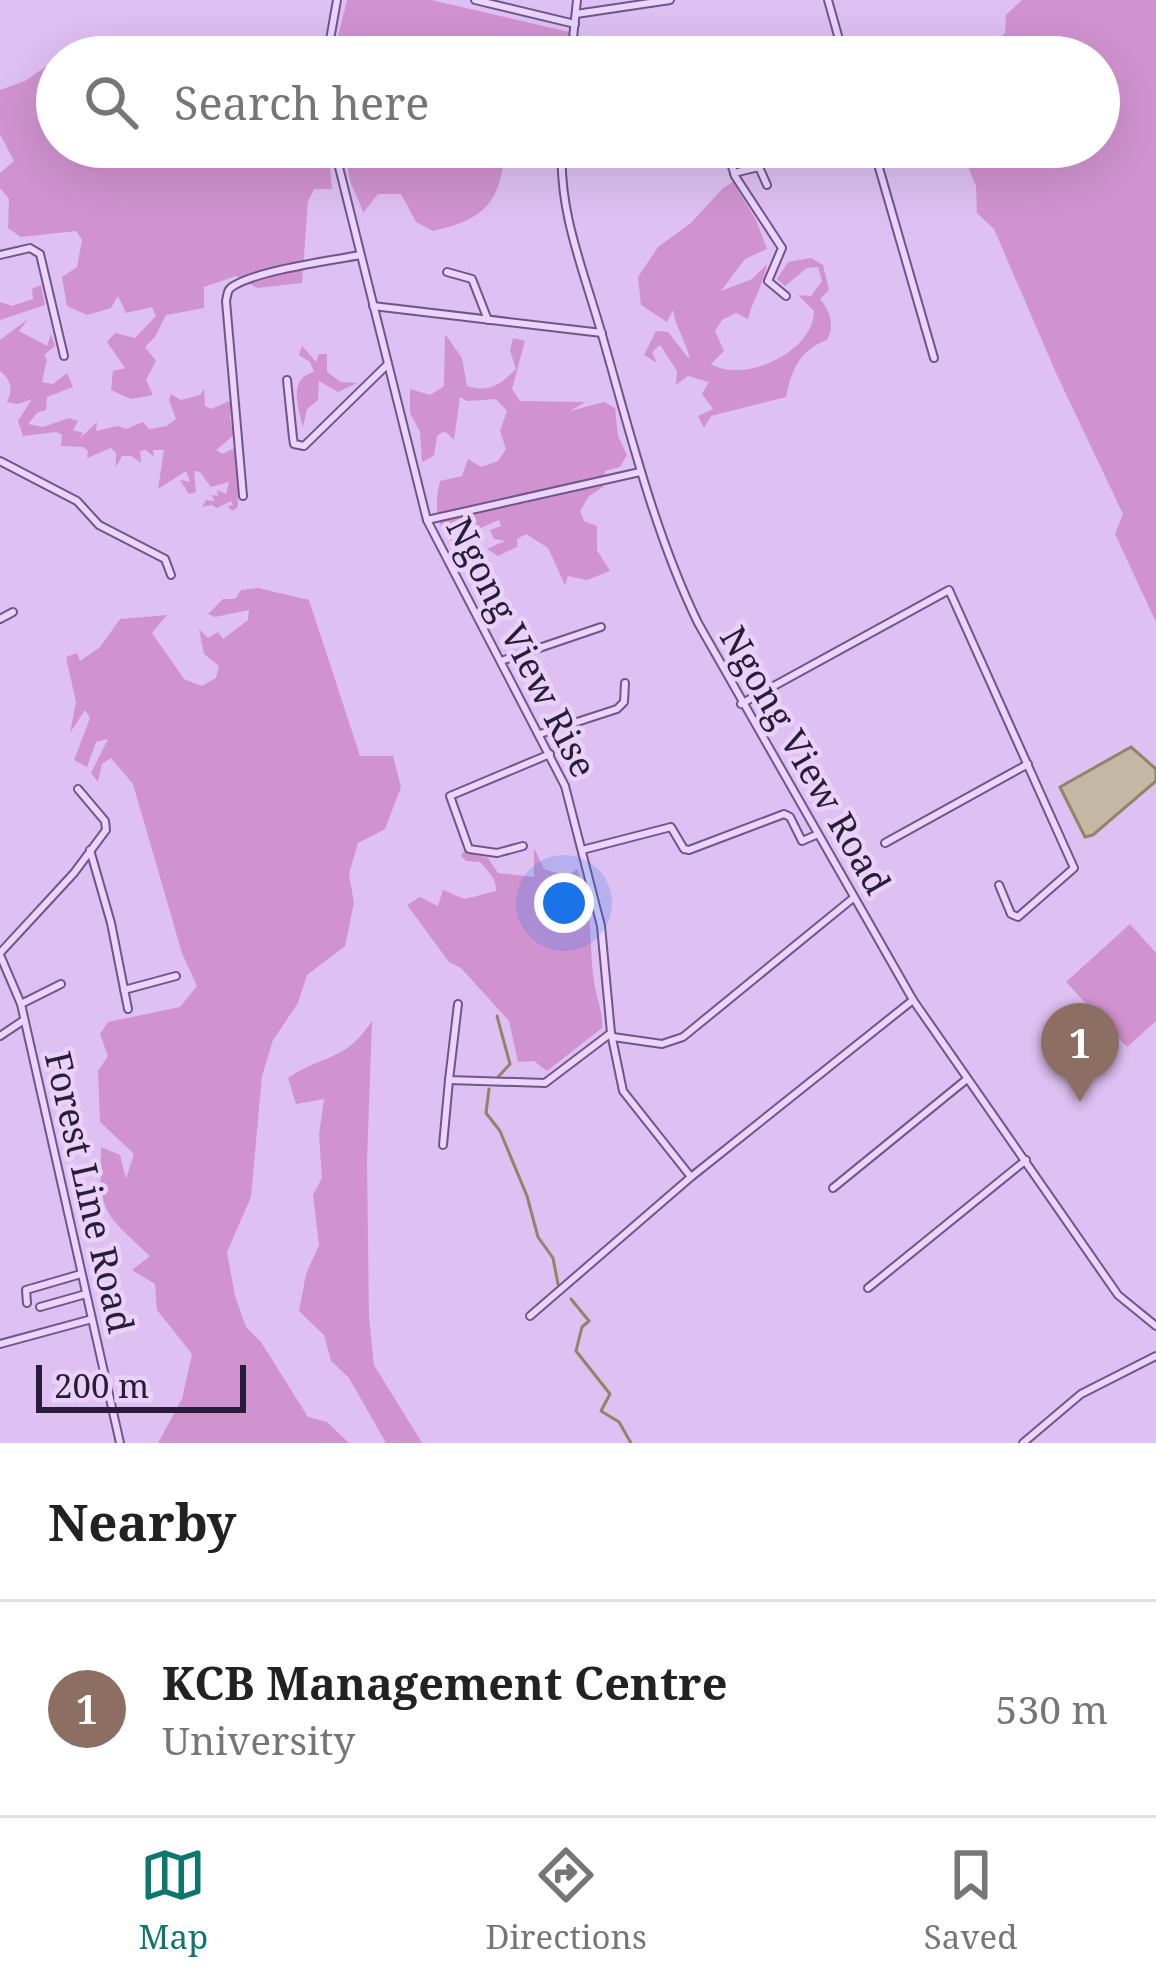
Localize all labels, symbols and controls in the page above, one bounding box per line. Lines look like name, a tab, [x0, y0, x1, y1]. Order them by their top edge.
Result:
search box	[36, 36, 1120, 168]
icon: search	[78, 69, 144, 135]
text: Search here	[174, 72, 429, 133]
street label: Ngong View Rise	[435, 509, 609, 785]
street label: Ngong View Road	[709, 617, 903, 903]
your location	[534, 873, 594, 933]
pin: 1	[1041, 1003, 1119, 1102]
street label: Forest Line Road	[34, 1046, 146, 1338]
scale bar	[36, 1359, 246, 1412]
text: 200 m	[54, 1363, 149, 1408]
text: Nearby	[48, 1486, 236, 1556]
text: KCB Management Centre	[162, 1652, 727, 1713]
text: 1	[76, 1682, 98, 1735]
text: 530 m	[996, 1682, 1108, 1735]
text: University	[162, 1713, 355, 1766]
tab: Map	[139, 1842, 208, 1959]
tab: Directions	[485, 1842, 647, 1959]
tab: Saved	[924, 1842, 1017, 1959]

